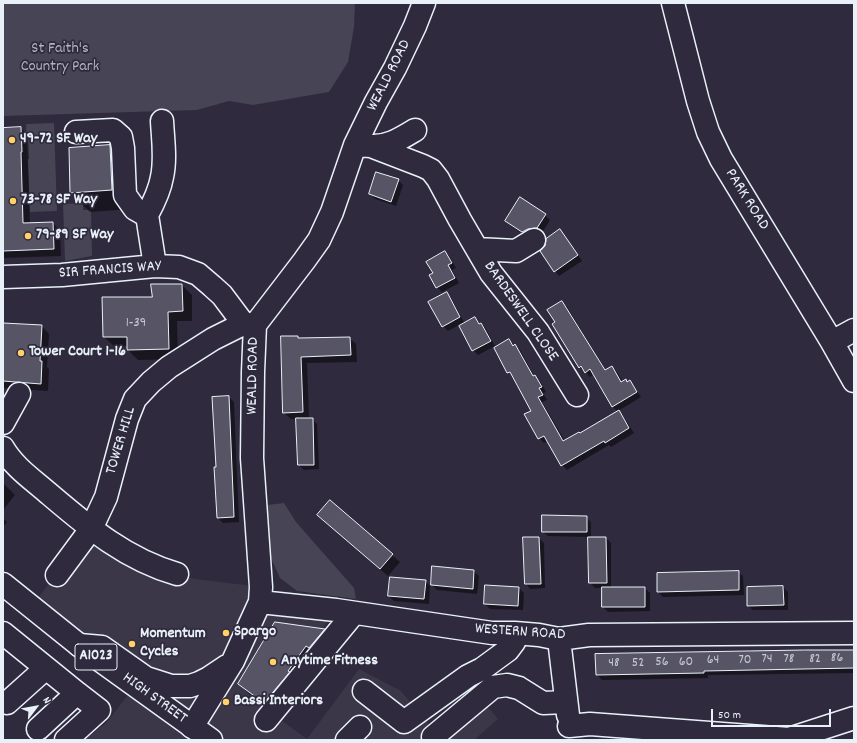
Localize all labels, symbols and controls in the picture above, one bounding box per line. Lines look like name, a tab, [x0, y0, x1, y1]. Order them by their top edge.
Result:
street label: WEALD ROAD	[364, 37, 416, 115]
park label: St Faith's Country Park	[21, 40, 99, 78]
place label: 49-72 SF Way	[20, 130, 97, 150]
marker: 49-72 SF Way	[7, 135, 17, 145]
street label: PARK ROAD	[720, 166, 772, 234]
place label: 73-78 SF Way	[21, 191, 97, 211]
marker: 73-78 SF Way	[8, 196, 18, 206]
place label: 79-89 SF Way	[36, 226, 113, 246]
marker: 79-89 SF Way	[23, 231, 33, 241]
street label: SIR FRANCIS WAY	[58, 258, 162, 284]
street label: BARDESWELL CLOSE	[478, 258, 562, 366]
house number: 1-39	[126, 316, 146, 332]
street label: WEALD ROAD	[244, 337, 264, 415]
place label: Tower Court 1-16	[29, 343, 126, 363]
marker: Tower Court 1-16	[16, 348, 26, 358]
street label: TOWER HILL	[103, 405, 141, 477]
street label: WESTERN ROAD	[474, 620, 566, 646]
place label: Spargo	[234, 623, 276, 643]
place label: Momentum Cycles	[140, 625, 206, 663]
marker: Spargo	[221, 628, 231, 638]
marker: Momentum Cycles	[127, 639, 137, 649]
road number: A1023	[75, 644, 117, 670]
house number: 86	[831, 651, 843, 667]
place label: Anytime Fitness	[281, 652, 378, 672]
house number: 74	[761, 652, 773, 668]
house number: 78	[784, 652, 794, 668]
house number: 82	[809, 652, 821, 668]
house number: 64	[707, 653, 719, 669]
house number: 70	[739, 653, 751, 669]
house number: 56	[655, 655, 669, 671]
house number: 60	[679, 655, 693, 671]
house number: 48	[608, 656, 620, 672]
house number: 52	[632, 656, 644, 672]
marker: Anytime Fitness	[268, 657, 278, 667]
street label: HIGH STREET	[118, 669, 190, 729]
north arrow	[16, 687, 56, 727]
place label: Bassi Interiors	[234, 692, 323, 712]
text: N	[38, 694, 54, 707]
marker: Bassi Interiors	[221, 697, 231, 707]
scale bar	[713, 701, 833, 727]
text: 50 m	[718, 707, 741, 724]

